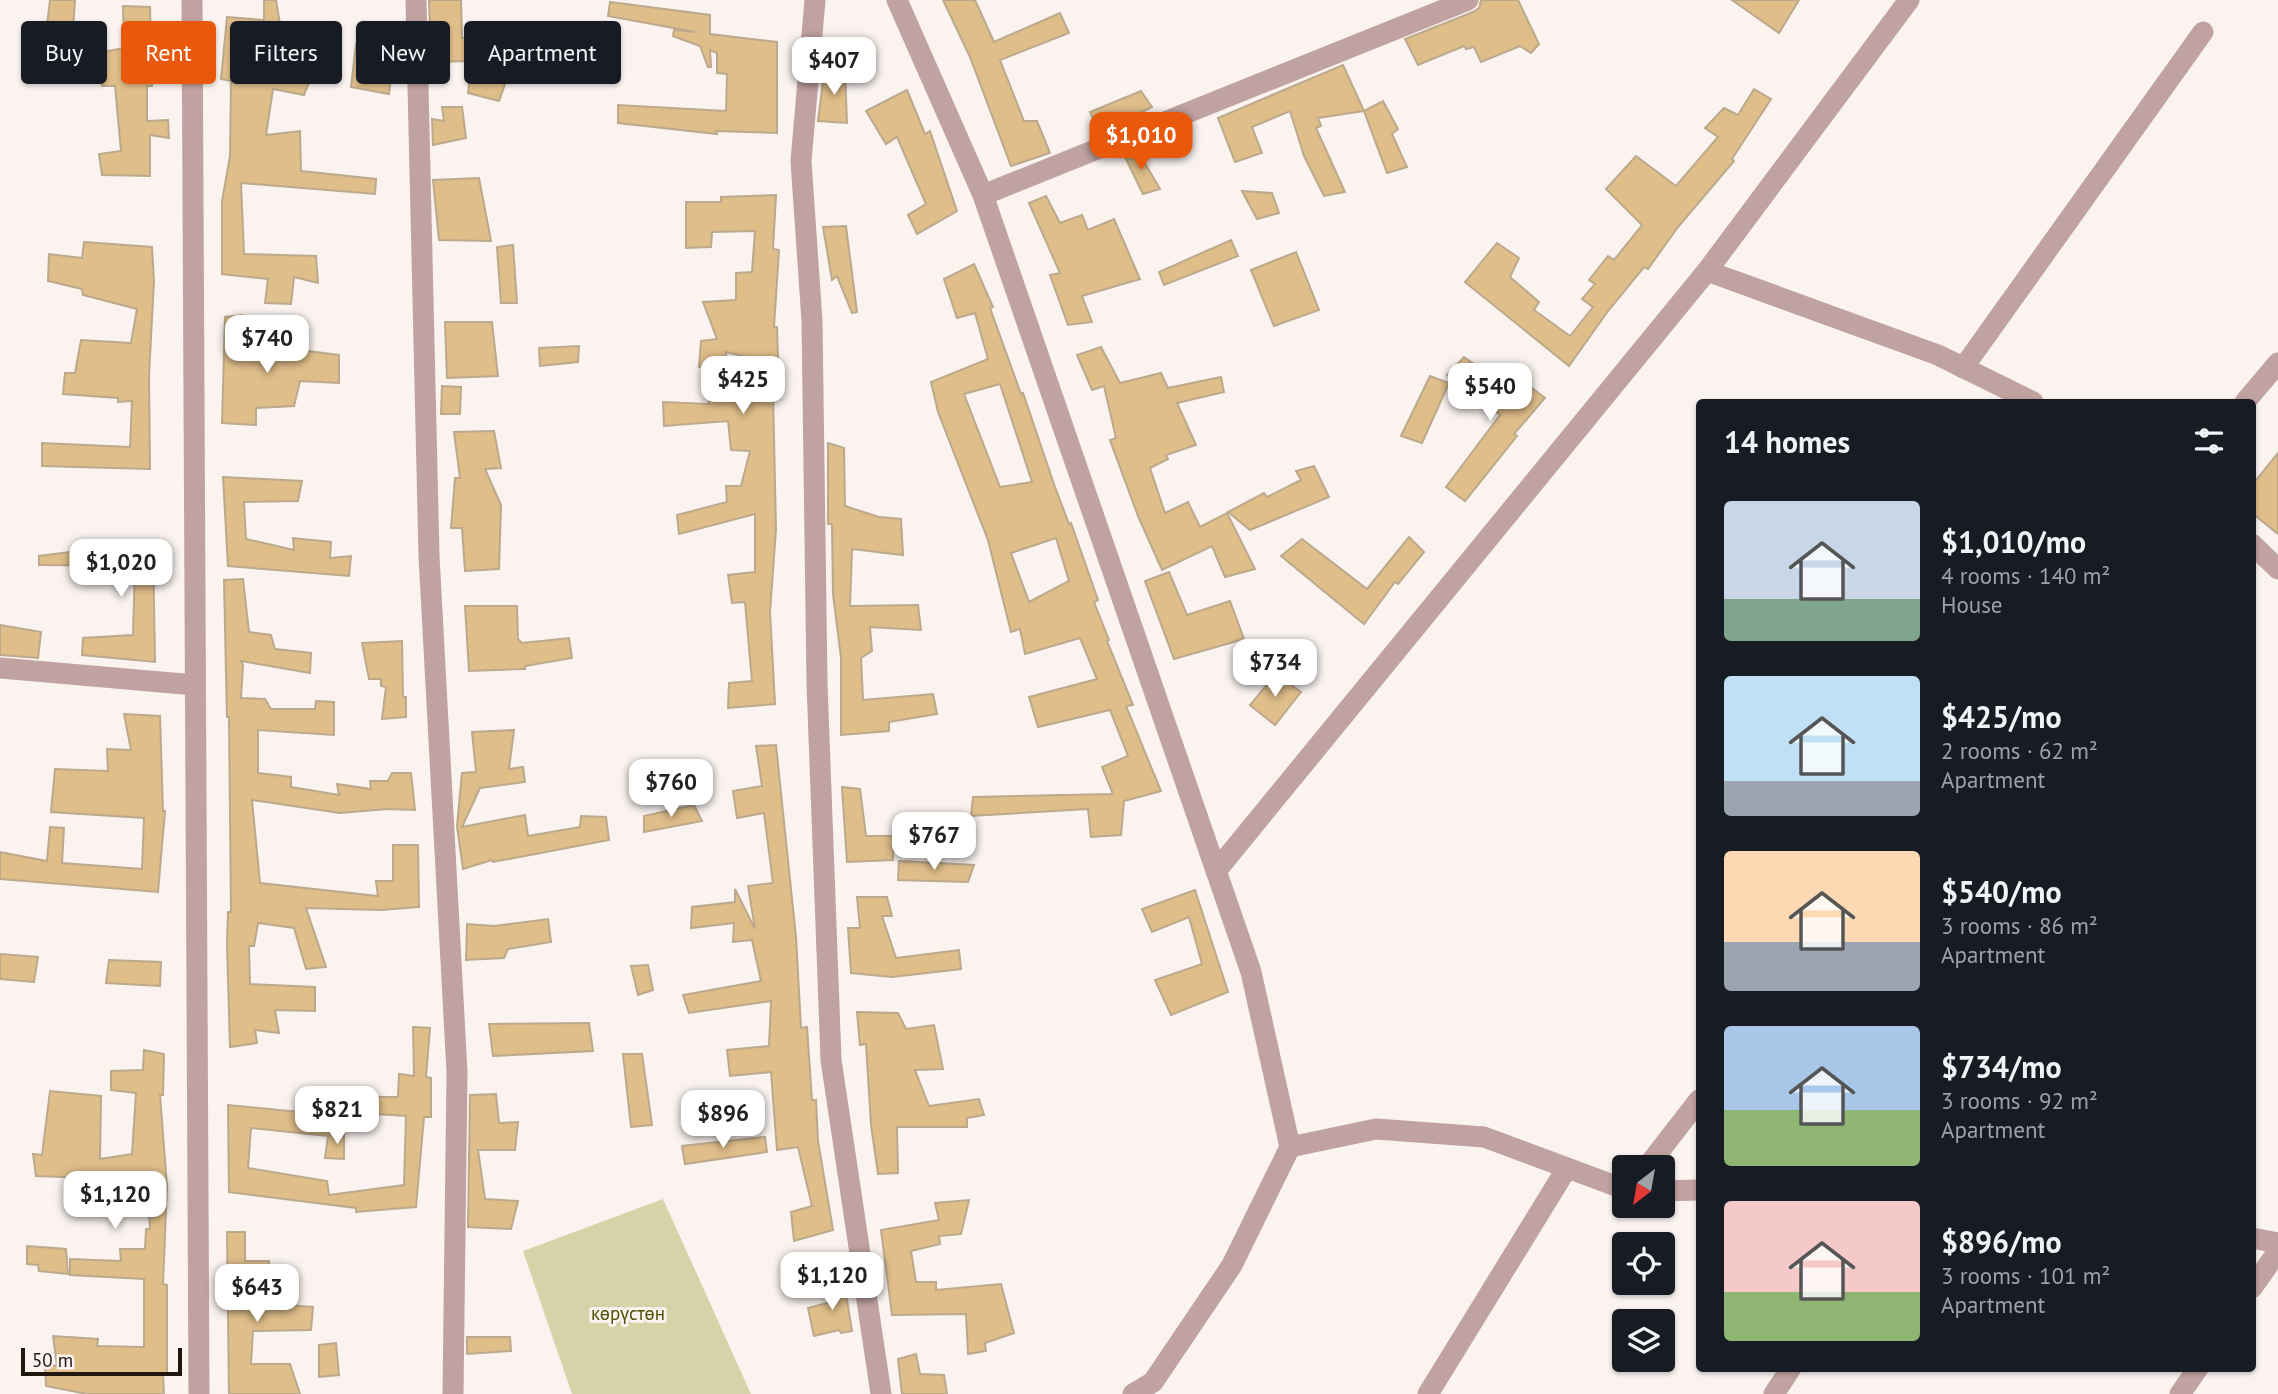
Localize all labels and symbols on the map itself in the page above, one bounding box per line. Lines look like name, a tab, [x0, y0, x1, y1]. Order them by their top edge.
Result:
pin: $407	[793, 38, 875, 97]
pin: $1,010	[1084, 113, 1198, 172]
pin: $740	[226, 316, 308, 375]
pin: $425	[702, 356, 784, 416]
pin: $540	[1449, 364, 1531, 423]
pin: $1,020	[64, 540, 178, 599]
pin: $734	[1234, 640, 1316, 699]
pin: $760	[630, 760, 712, 819]
pin: $767	[893, 812, 975, 872]
pin: $821	[296, 1086, 378, 1146]
pin: $896	[682, 1090, 764, 1150]
north arrow	[1612, 1155, 1675, 1218]
pin: $1,120	[58, 1172, 172, 1231]
pin: $1,120	[775, 1252, 889, 1312]
pin: $643	[216, 1264, 298, 1324]
park label: көрүстөн	[591, 1301, 665, 1325]
scale bar	[21, 1345, 182, 1377]

